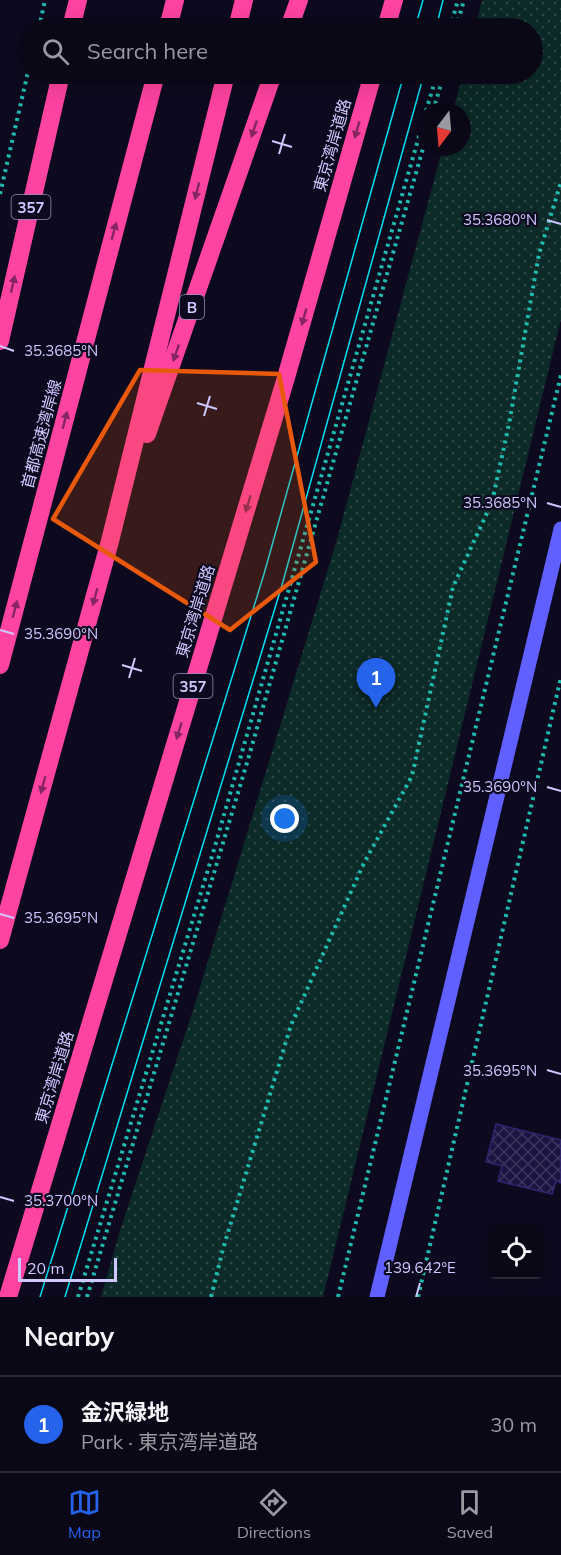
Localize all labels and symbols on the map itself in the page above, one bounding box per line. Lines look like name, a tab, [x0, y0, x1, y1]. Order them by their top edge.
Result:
street label: 東京湾岸道路	[309, 96, 355, 194]
north arrow	[417, 102, 471, 156]
one-way arrow	[248, 120, 258, 138]
one-way arrow	[352, 121, 361, 139]
one-way arrow	[191, 182, 201, 201]
road number: 357	[12, 195, 51, 219]
text: 35.3680°N	[463, 210, 537, 229]
one-way arrow	[110, 222, 120, 241]
one-way arrow	[9, 274, 18, 293]
road number: B	[180, 295, 204, 319]
one-way arrow	[298, 308, 308, 326]
text: 35.3685°N	[24, 341, 98, 360]
one-way arrow	[170, 344, 180, 362]
street label: 首都高速湾岸線	[17, 377, 65, 491]
one-way arrow	[60, 411, 70, 429]
text: 35.3685°N	[463, 493, 537, 512]
one-way arrow	[243, 495, 252, 513]
street label: 東京湾岸道路	[171, 562, 219, 660]
one-way arrow	[90, 588, 99, 606]
one-way arrow	[11, 599, 20, 617]
text: 35.3690°N	[24, 624, 98, 643]
pin: 1	[356, 658, 395, 708]
road number: 357	[174, 674, 212, 698]
one-way arrow	[174, 722, 183, 740]
one-way arrow	[38, 776, 47, 794]
text: 35.3690°N	[463, 777, 537, 796]
your location	[270, 804, 299, 833]
text: 35.3695°N	[24, 908, 98, 927]
street label: 東京湾岸道路	[30, 1028, 78, 1126]
text: 35.3695°N	[463, 1061, 537, 1080]
text: 35.3700°N	[24, 1191, 98, 1210]
scale bar	[18, 1255, 117, 1282]
text: 139.642°E	[384, 1258, 456, 1277]

